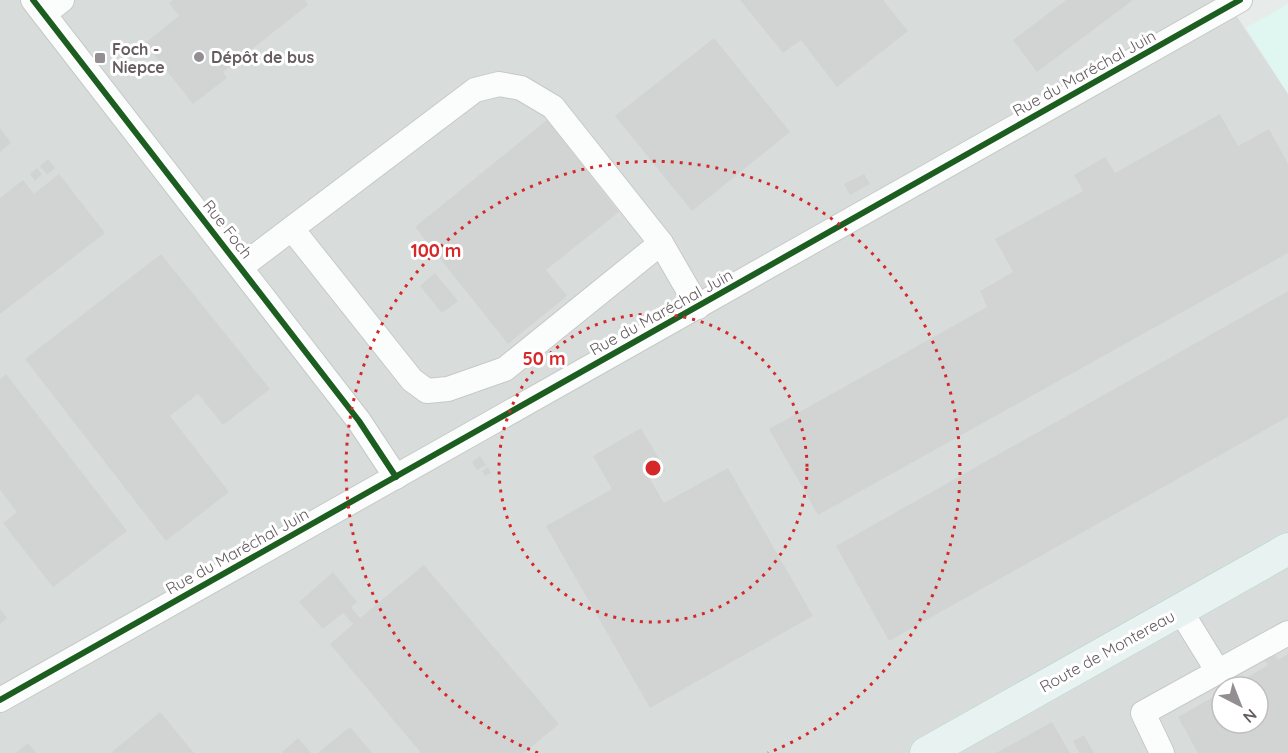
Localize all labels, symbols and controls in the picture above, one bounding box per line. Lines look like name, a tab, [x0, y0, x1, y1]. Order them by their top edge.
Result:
street label: Rue du Maréchal Juin	[1009, 25, 1159, 121]
place label: Foch - Niepce	[112, 39, 165, 77]
place label: Dépôt de bus	[211, 47, 314, 67]
marker: Dépôt de bus	[192, 50, 206, 64]
marker: Foch - Niepce	[93, 51, 107, 65]
street label: Rue Foch	[199, 196, 257, 262]
text: 100 m	[411, 239, 461, 262]
street label: Rue du Maréchal Juin	[586, 264, 736, 360]
text: 50 m	[522, 347, 566, 370]
centre of rings	[643, 458, 663, 478]
street label: Rue du Maréchal Juin	[162, 503, 312, 599]
street label: Route de Montereau	[1036, 606, 1178, 696]
north arrow	[1210, 675, 1270, 735]
text: N	[1239, 705, 1261, 728]

